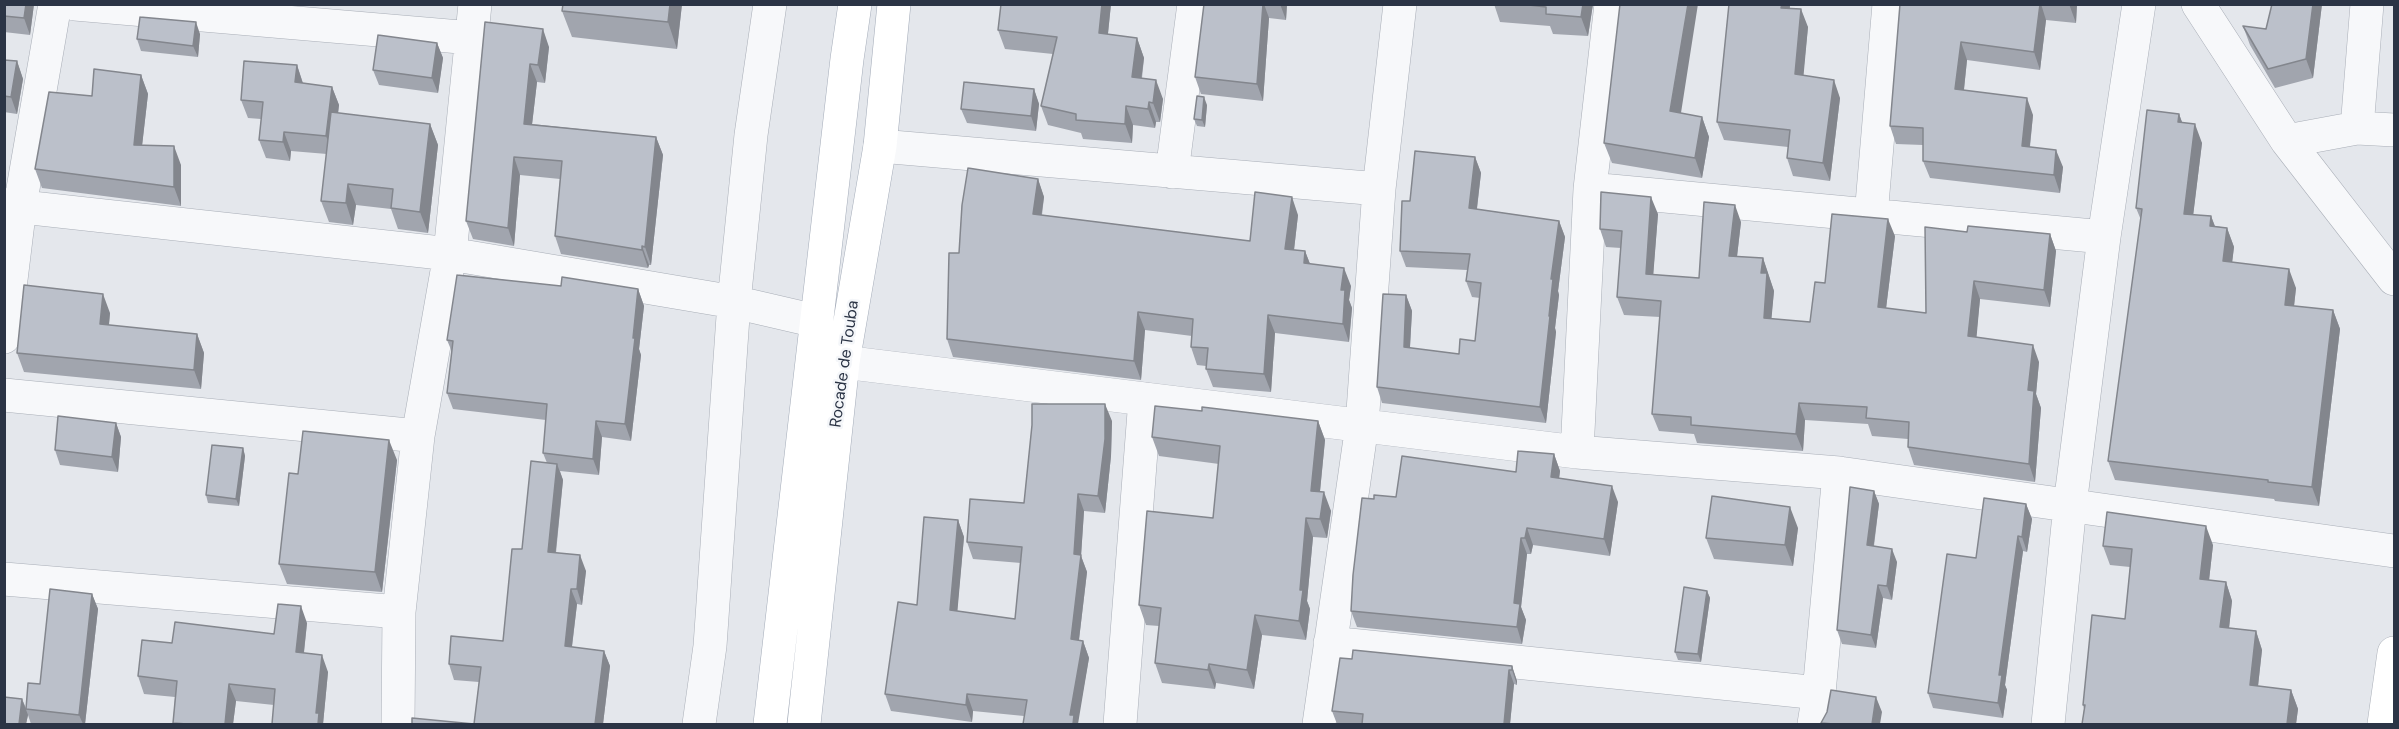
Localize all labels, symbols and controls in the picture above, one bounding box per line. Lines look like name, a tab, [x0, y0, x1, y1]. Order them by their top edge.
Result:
street label: Rocade de Touba	[827, 299, 863, 429]

